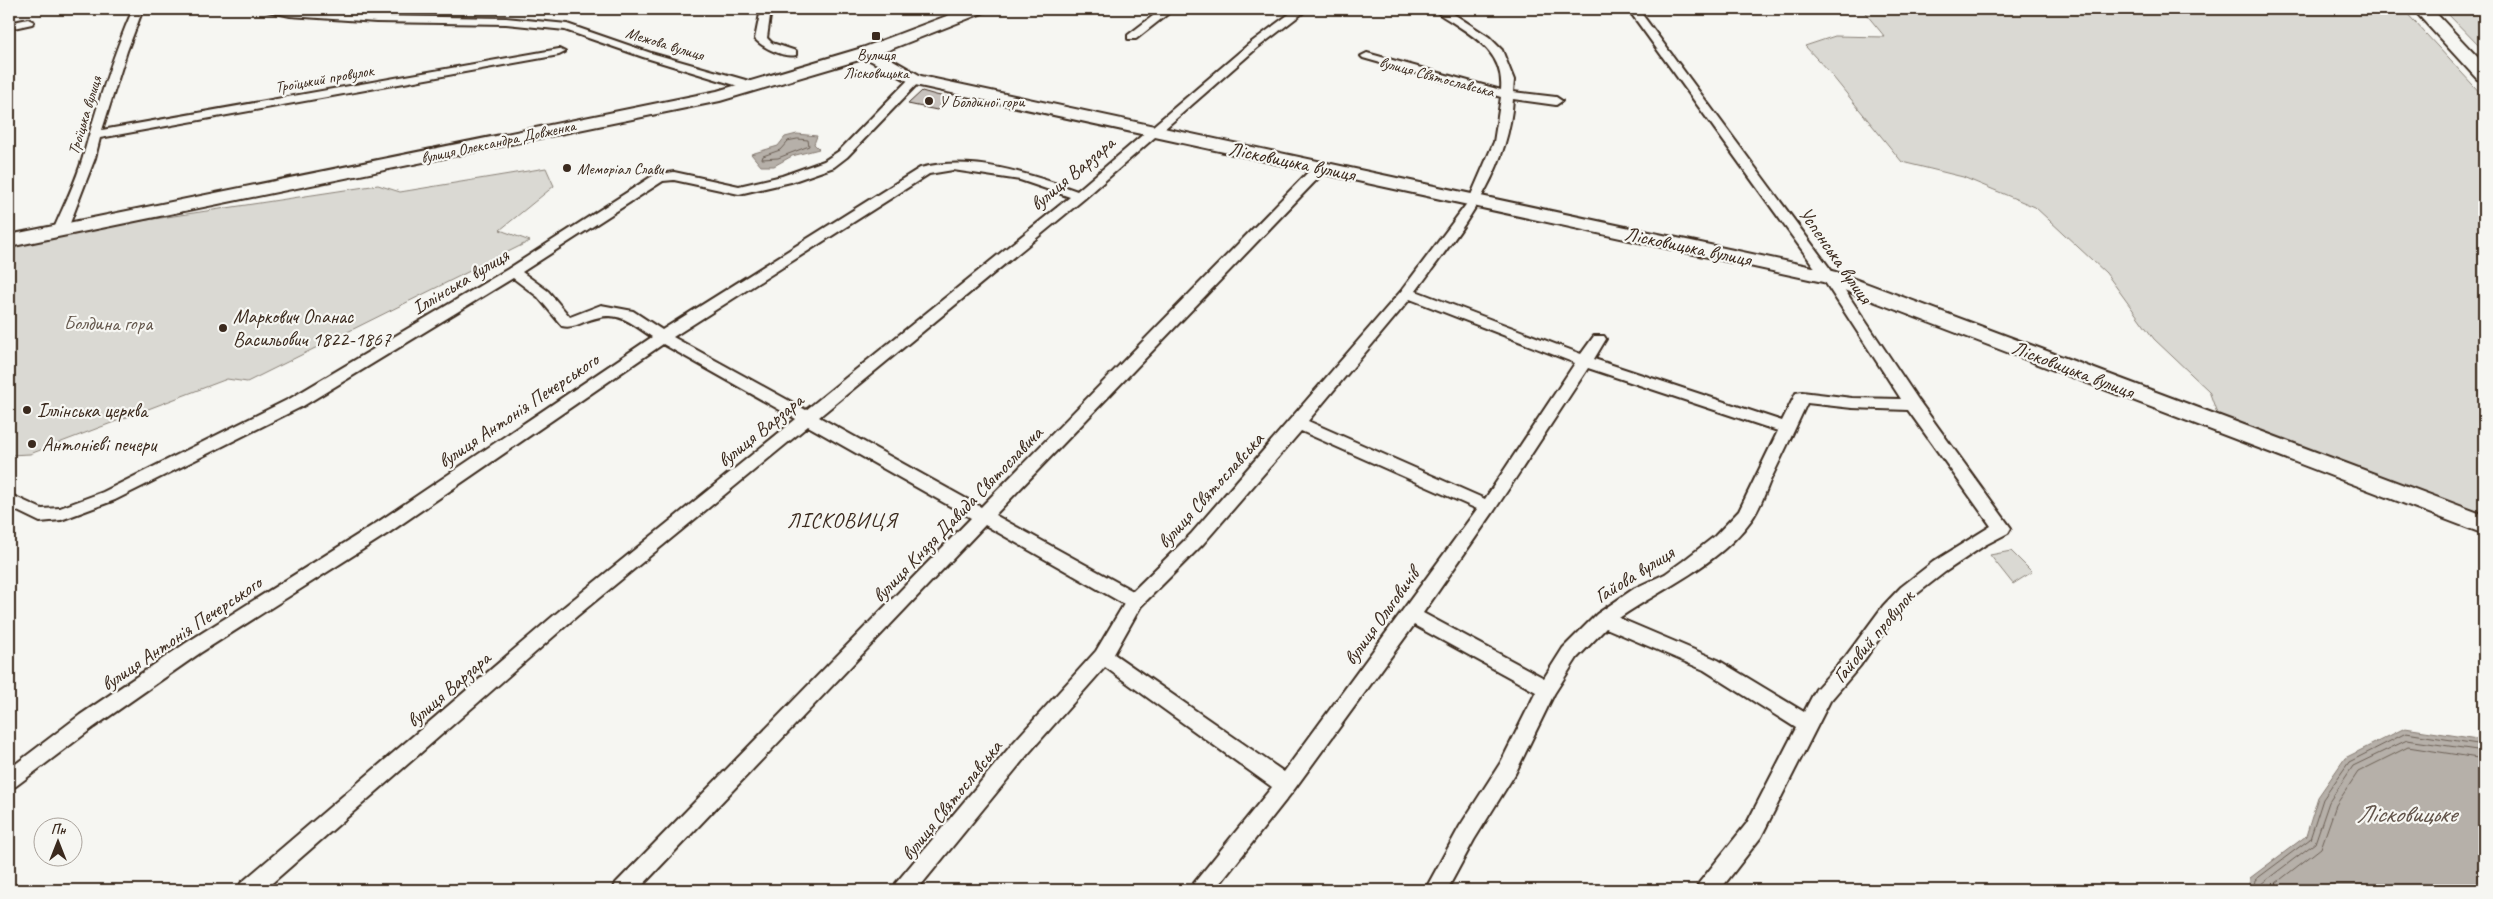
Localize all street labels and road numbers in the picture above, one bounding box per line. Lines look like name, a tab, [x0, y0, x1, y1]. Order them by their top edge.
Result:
street label: Межова вулиця	[623, 23, 708, 66]
street label: вулиця Святославська	[1377, 52, 1497, 102]
street label: Троїцький провулок	[274, 60, 376, 97]
street label: Троїцька вулиця	[64, 72, 107, 157]
street label: вулиця Олександра Довженка	[419, 116, 579, 168]
street label: вулиця Варзара	[1025, 129, 1121, 216]
street label: Лісковицька вулиця	[1226, 136, 1360, 188]
street label: Успенська вулиця	[1793, 202, 1879, 310]
street label: Лісковицька вулиця	[1622, 221, 1756, 273]
street label: Іллінська вулиця	[407, 242, 514, 320]
street label: Лісковицька вулиця	[2008, 335, 2139, 405]
street label: вулиця Антонія Печерського	[433, 346, 605, 474]
street label: вулиця Варзара	[712, 387, 810, 473]
street label: вулиця Князя Давида Святославича	[867, 420, 1049, 608]
street label: вулиця Святославська	[1152, 426, 1270, 554]
street label: Гайова вулиця	[1590, 539, 1680, 609]
street label: вулиця Ольговичів	[1338, 559, 1428, 670]
street label: вулиця Антонія Печерського	[96, 569, 268, 697]
street label: Гайовий провулок	[1827, 583, 1921, 688]
street label: вулиця Варзара	[401, 645, 497, 733]
street label: вулиця Святославська	[895, 734, 1008, 866]

